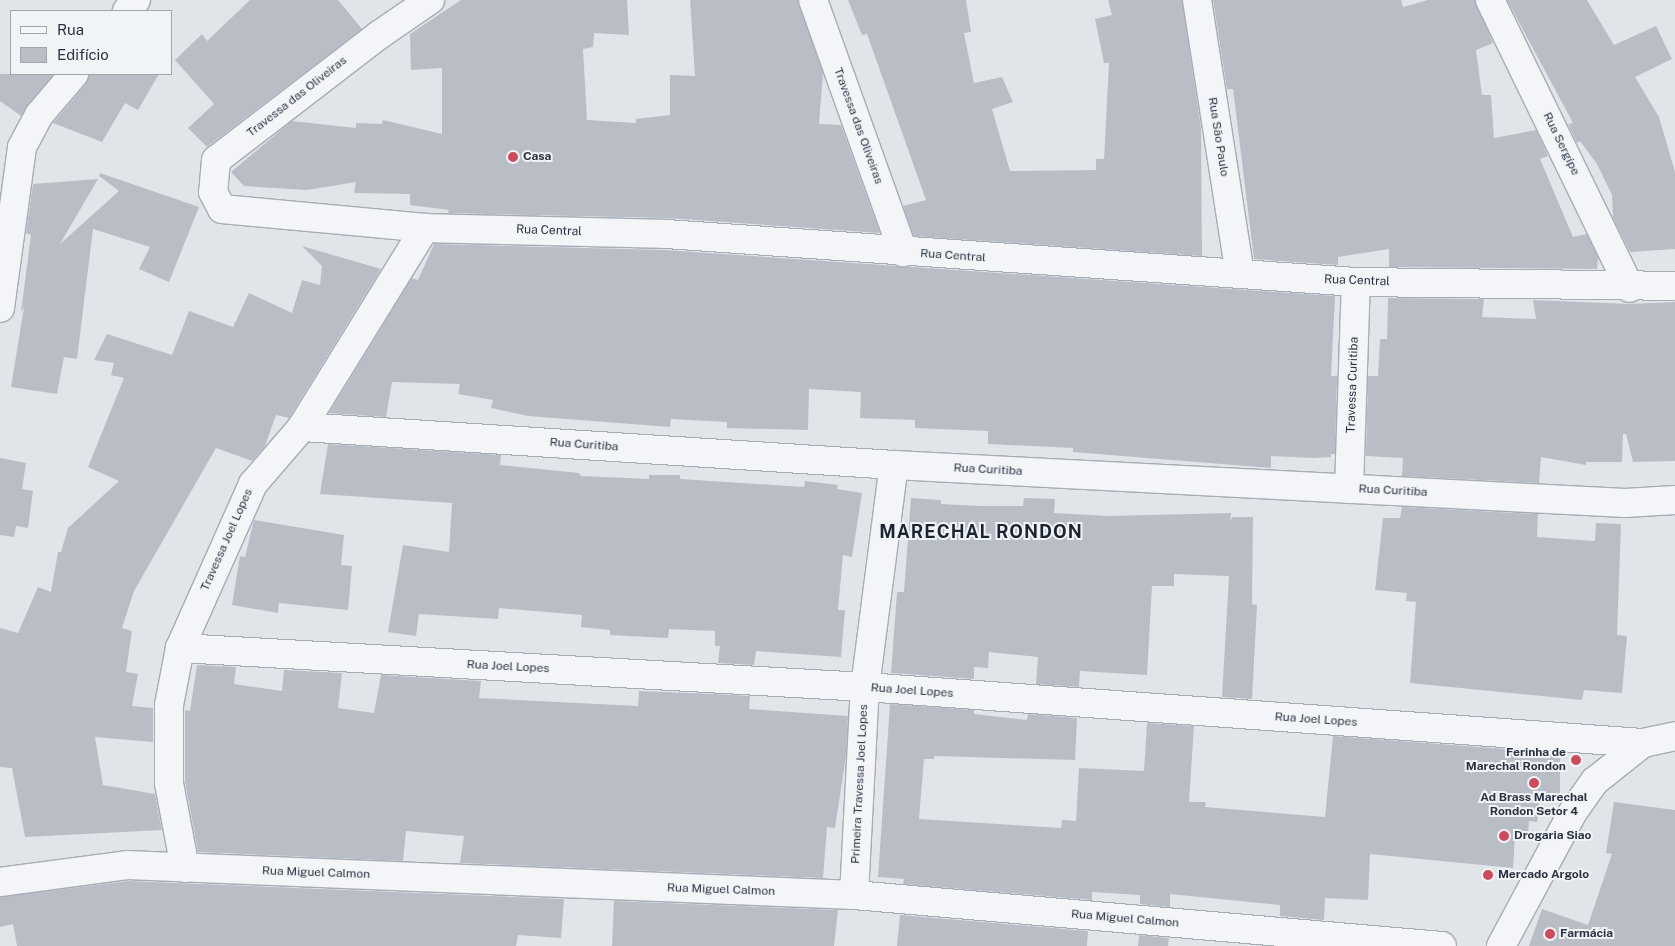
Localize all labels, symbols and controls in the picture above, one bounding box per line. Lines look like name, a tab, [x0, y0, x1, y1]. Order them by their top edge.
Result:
legend	[10, 10, 172, 75]
text: Rua	[57, 21, 84, 38]
text: Edifício	[57, 46, 109, 63]
street label: Travessa das Oliveiras	[244, 53, 350, 141]
street label: Travessa das Oliveiras	[830, 66, 886, 186]
street label: Rua São Paulo	[1205, 96, 1231, 178]
street label: Rua Sergípe	[1540, 110, 1582, 178]
place label: Casa	[523, 150, 551, 164]
marker: Casa	[507, 151, 519, 163]
street label: Rua Central	[516, 223, 582, 239]
street label: Rua Central	[920, 247, 986, 265]
street label: Rua Central	[1324, 273, 1390, 289]
street label: Travessa Curitiba	[1344, 337, 1362, 433]
street label: Rua Curitiba	[549, 435, 619, 455]
street label: Rua Curitiba	[953, 461, 1023, 479]
street label: Rua Curitiba	[1358, 482, 1428, 500]
street label: Travessa Joel Lopes	[198, 487, 256, 593]
district label: MARECHAL RONDON	[877, 521, 1085, 543]
street label: Rua Joel Lopes	[466, 658, 550, 676]
street label: Rua Joel Lopes	[870, 681, 954, 701]
street label: Primeira Travessa Joel Lopes	[849, 704, 871, 864]
street label: Rua Joel Lopes	[1274, 710, 1358, 730]
place label: Ferinha de Marechal Rondon	[1466, 746, 1566, 774]
marker: Ferinha de Marechal Rondon	[1570, 754, 1582, 766]
marker: Ad Brass Marechal Rondon Setor 4	[1528, 777, 1540, 789]
place label: Ad Brass Marechal Rondon Setor 4	[1480, 791, 1588, 819]
place label: Drogaria Siao	[1514, 829, 1591, 843]
marker: Drogaria Siao	[1498, 830, 1510, 842]
street label: Rua Miguel Calmon	[262, 864, 370, 882]
place label: Mercado Argolo	[1498, 868, 1589, 882]
marker: Mercado Argolo	[1482, 869, 1494, 881]
street label: Rua Miguel Calmon	[667, 881, 775, 899]
street label: Rua Miguel Calmon	[1070, 907, 1180, 931]
place label: Farmácia	[1560, 927, 1613, 941]
marker: Farmácia	[1544, 928, 1556, 940]

